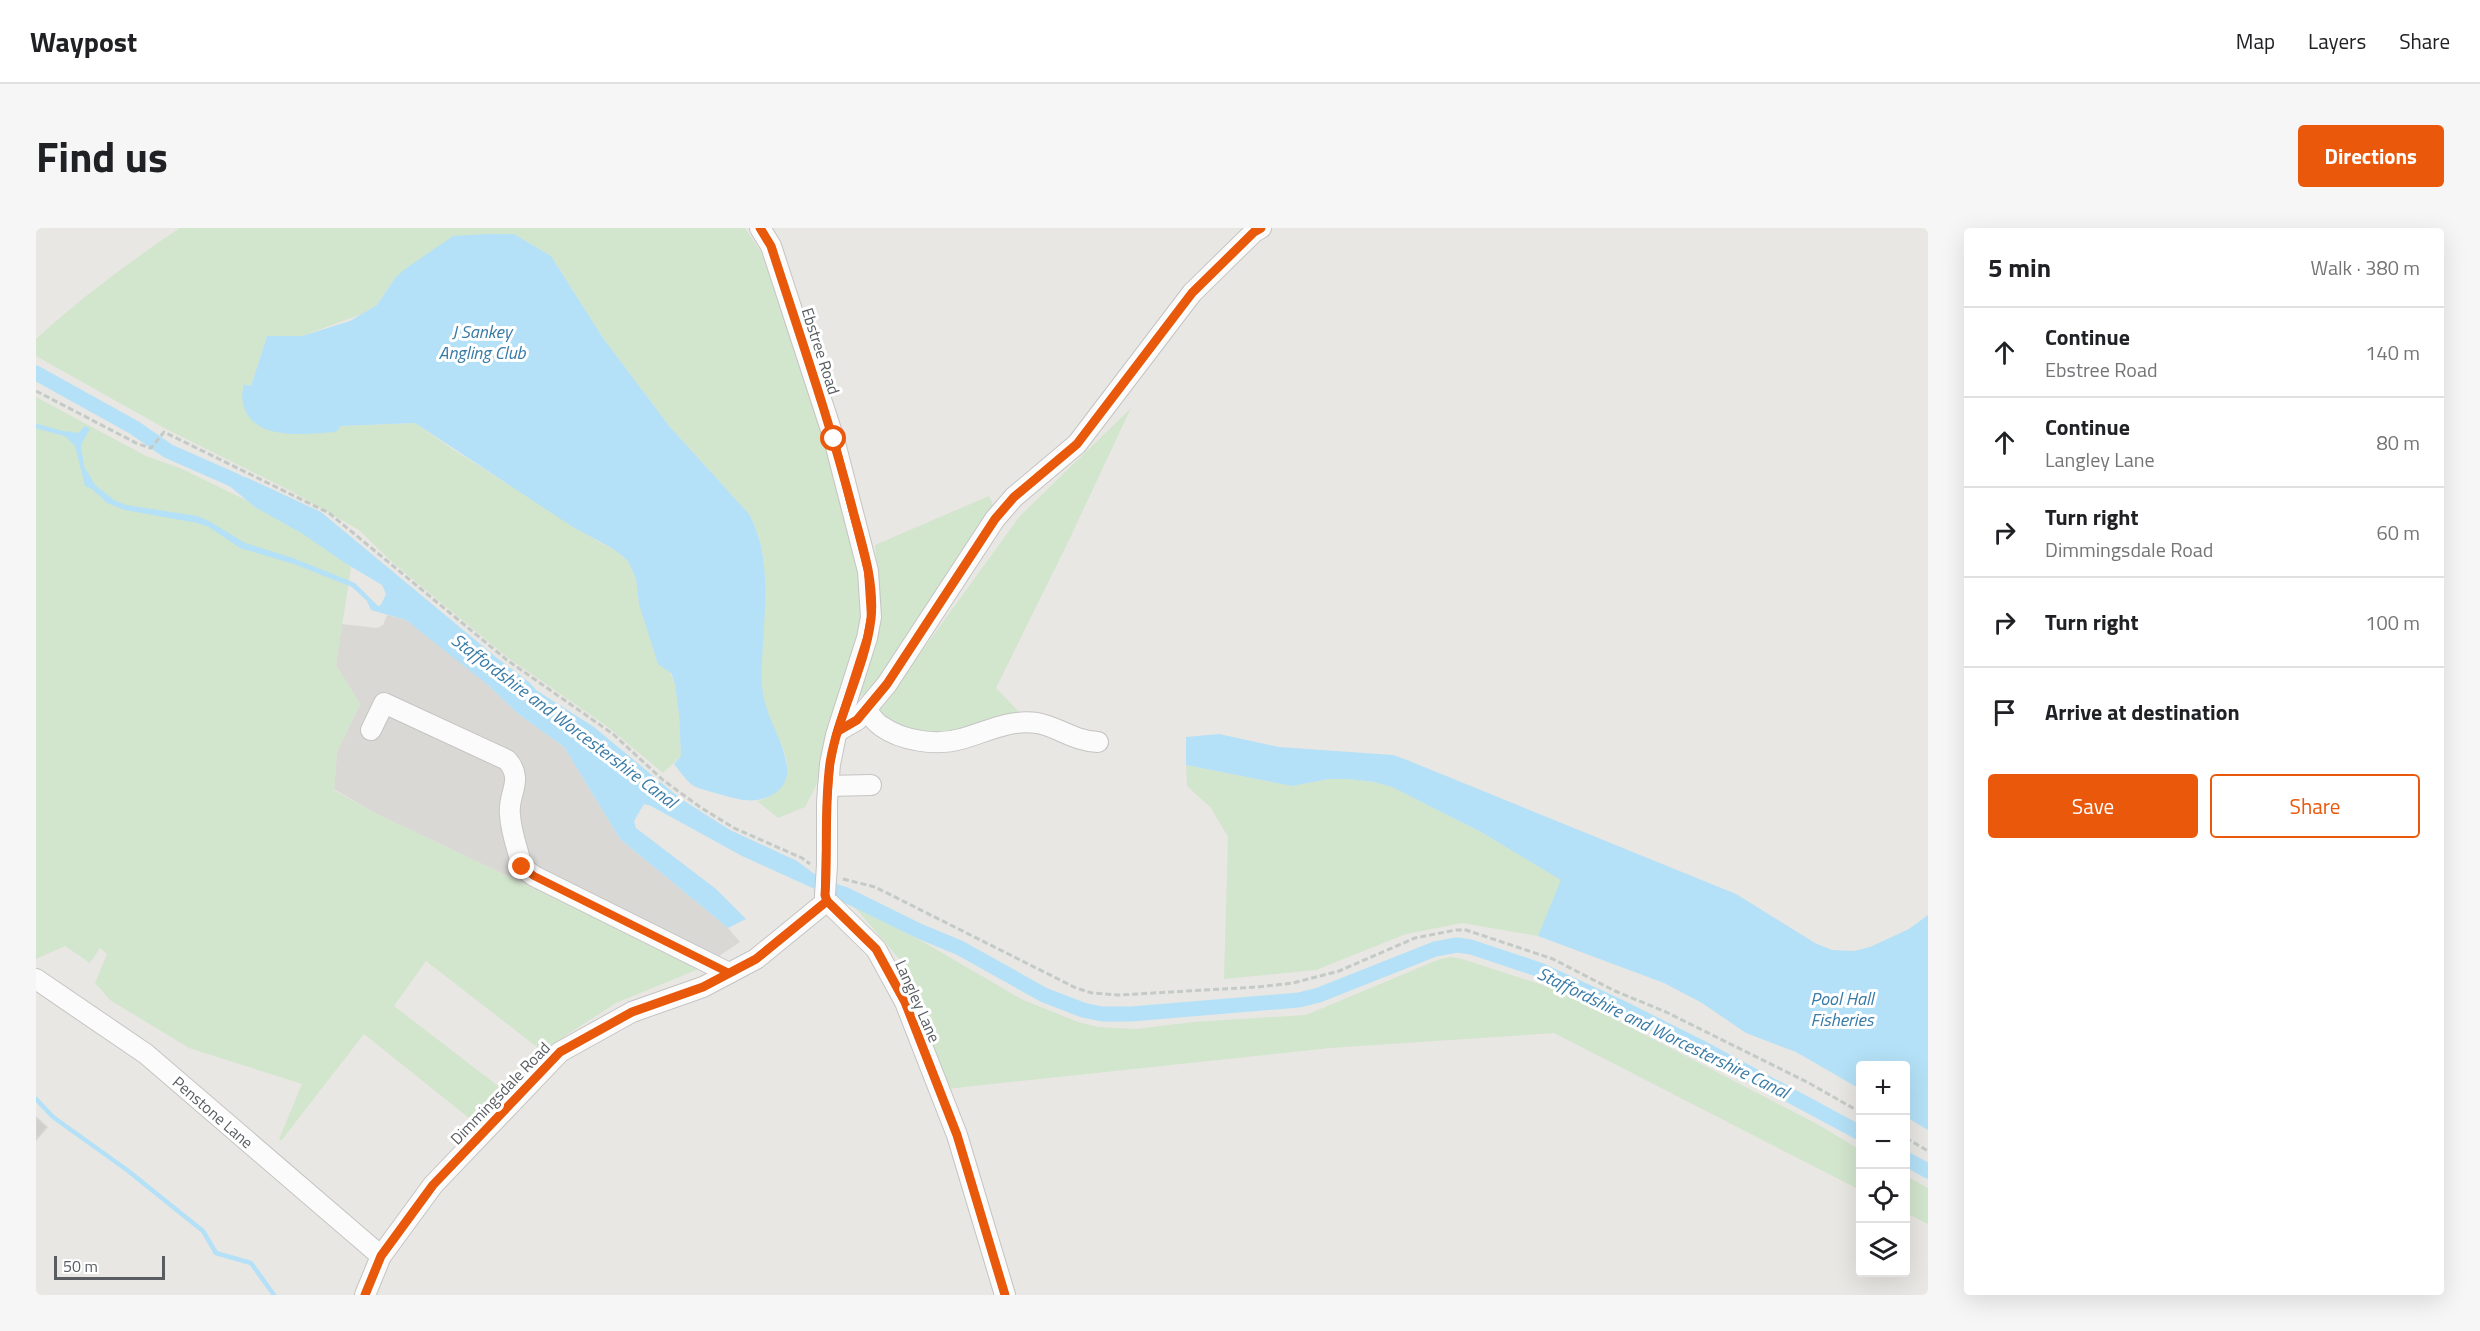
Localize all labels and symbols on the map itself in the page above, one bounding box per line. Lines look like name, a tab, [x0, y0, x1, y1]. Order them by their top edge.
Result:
street label: Ebstree Road	[796, 304, 846, 398]
water label: J Sankey Angling Club	[438, 318, 527, 366]
route start	[820, 425, 846, 451]
water label: Staffordshire and Worcestershire Canal	[446, 627, 685, 816]
route end	[508, 853, 534, 879]
street label: Langley Lane	[889, 956, 947, 1046]
water label: Staffordshire and Worcestershire Canal	[1533, 960, 1795, 1106]
water label: Pool Hall Fisheries	[1810, 985, 1876, 1033]
street label: Dimmingsdale Road	[445, 1036, 555, 1150]
street label: Penstone Lane	[167, 1070, 259, 1154]
scale bar	[54, 1253, 165, 1280]

